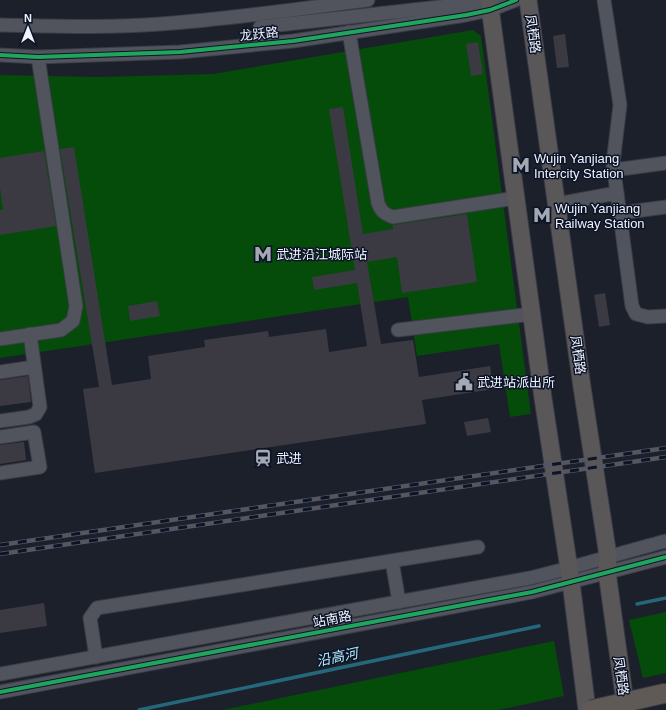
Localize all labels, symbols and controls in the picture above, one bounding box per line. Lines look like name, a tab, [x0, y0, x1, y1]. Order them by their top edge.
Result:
north arrow	[8, 8, 48, 48]
text: N	[24, 12, 32, 24]
street label: 凤栖路	[523, 14, 543, 54]
street label: 龙跃路	[239, 25, 279, 43]
place label: Wujin Yanjiang Intercity Station	[534, 151, 624, 181]
metro station icon: Wujin Yanjiang Intercity Station	[511, 155, 531, 175]
place label: Wujin Yanjiang Railway Station	[555, 201, 645, 231]
metro station icon: Wujin Yanjiang Railway Station	[532, 205, 552, 225]
metro station icon: 武进沿江城际站	[253, 244, 273, 264]
place label: 武进沿江城际站	[276, 247, 367, 262]
street label: 凤栖路	[568, 335, 588, 375]
public building icon: 武进站派出所	[454, 372, 474, 392]
place label: 武进站派出所	[477, 375, 555, 390]
station icon: 武进	[253, 448, 273, 468]
place label: 武进	[276, 451, 302, 466]
street label: 站南路	[311, 608, 353, 630]
water label: 沿高河	[315, 644, 362, 669]
street label: 凤栖路	[611, 656, 631, 696]

